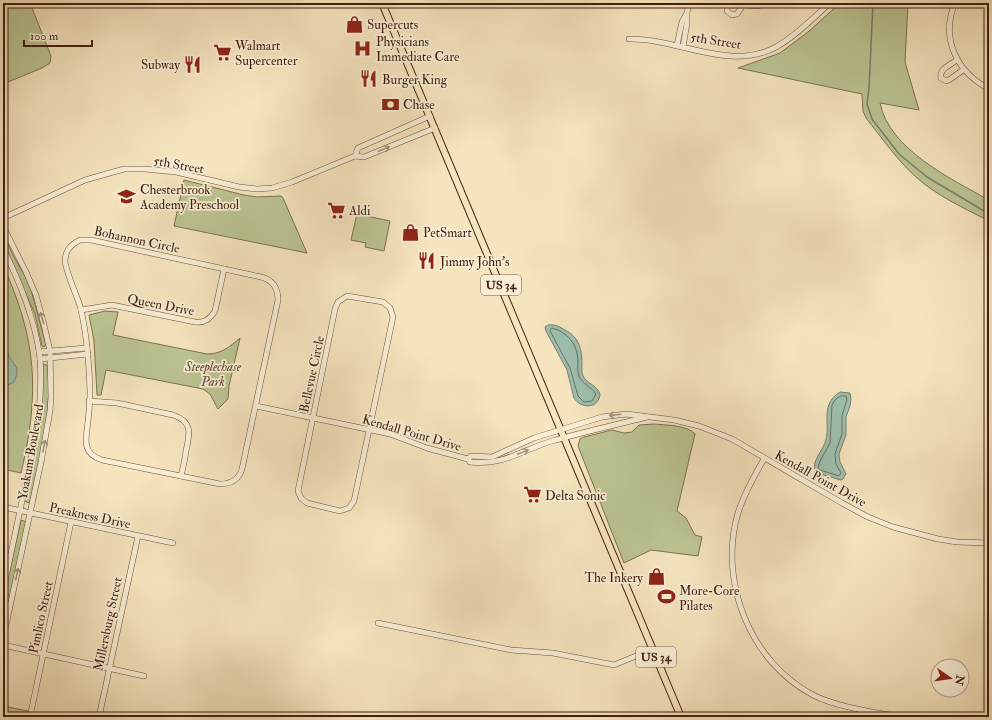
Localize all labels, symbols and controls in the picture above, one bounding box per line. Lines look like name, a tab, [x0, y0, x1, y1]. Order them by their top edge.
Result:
shop icon: Supercuts	[344, 14, 364, 34]
place label: Supercuts	[367, 17, 419, 34]
scale bar	[24, 22, 92, 48]
text: 100 m	[30, 29, 59, 44]
street label: 5th Street	[689, 29, 742, 53]
place label: Physicians Immediate Care	[376, 34, 460, 65]
place label: Walmart Supercenter	[234, 38, 298, 70]
hospital icon: Physicians Immediate Care	[353, 38, 373, 58]
supermarket icon: Walmart Supercenter	[212, 42, 232, 62]
restaurant icon: Subway	[183, 54, 203, 74]
place label: Subway	[141, 57, 180, 74]
restaurant icon: Burger King	[359, 69, 379, 89]
place label: Burger King	[382, 72, 448, 88]
bank icon: Chase	[380, 94, 400, 114]
place label: Chase	[403, 97, 435, 113]
one-way arrow	[378, 144, 390, 152]
street label: 5th Street	[152, 153, 205, 177]
place label: Chesterbrook Academy Preschool	[139, 182, 240, 214]
school or university icon: Chesterbrook Academy Preschool	[117, 186, 137, 206]
supermarket icon: Aldi	[326, 200, 346, 220]
place label: Aldi	[348, 203, 371, 219]
shop icon: PetSmart	[400, 222, 420, 242]
street label: Bohannon Circle	[92, 223, 182, 257]
place label: PetSmart	[423, 225, 472, 241]
restaurant icon: Jimmy John's	[417, 251, 437, 271]
place label: Jimmy John's	[439, 254, 510, 271]
road number: US 34	[481, 275, 521, 295]
street label: Queen Drive	[126, 291, 196, 319]
one-way arrow	[38, 312, 45, 325]
street label: Bellevue Circle	[296, 334, 328, 414]
park label: Steeplechase Park	[184, 359, 242, 390]
street label: Yoakum Boulevard	[15, 402, 47, 501]
street label: Kendall Point Drive	[360, 411, 464, 455]
one-way arrow	[609, 411, 622, 419]
one-way arrow	[40, 440, 48, 453]
street label: Kendall Point Drive	[772, 447, 870, 511]
one-way arrow	[516, 448, 528, 456]
supermarket icon: Delta Sonic	[522, 485, 542, 505]
place label: Delta Sonic	[545, 488, 605, 504]
street label: Preakness Drive	[48, 500, 133, 533]
shop icon: The Inkery	[646, 567, 666, 587]
one-way arrow	[14, 568, 22, 581]
place label: The Inkery	[584, 570, 643, 587]
street label: Millersburg Street	[90, 576, 126, 673]
street label: Pimlico Street	[26, 580, 56, 655]
place label: More-Core Pilates	[679, 583, 740, 614]
sports icon: More-Core Pilates	[656, 587, 676, 607]
road number: US 34	[636, 647, 676, 667]
north arrow	[930, 658, 970, 698]
text: N	[952, 673, 967, 688]

